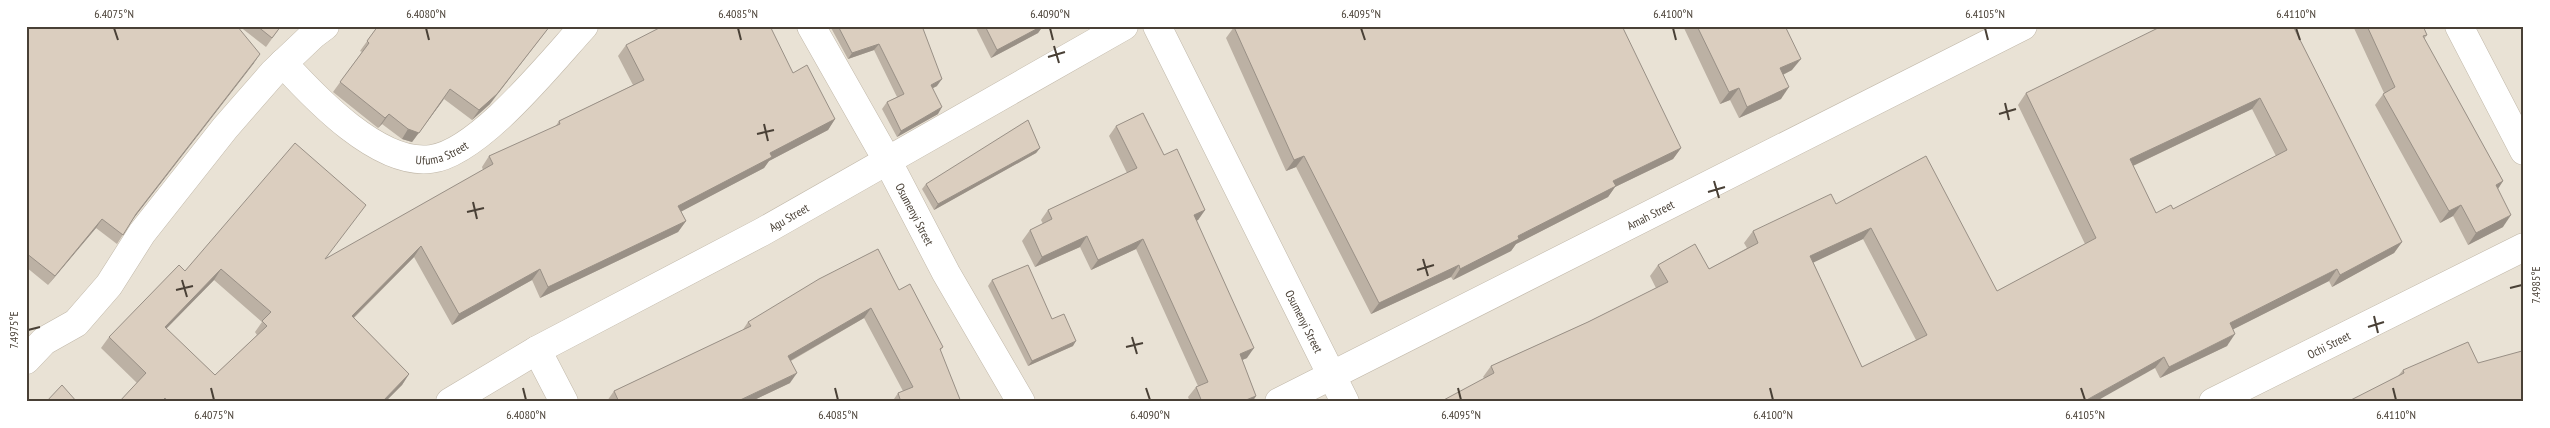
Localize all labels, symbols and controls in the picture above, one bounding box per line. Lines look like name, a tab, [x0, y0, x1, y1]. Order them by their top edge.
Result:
text: 6.4075°N	[94, 6, 134, 21]
text: 6.4080°N	[406, 6, 446, 21]
text: 6.4085°N	[718, 6, 758, 21]
text: 6.4090°N	[1030, 6, 1070, 21]
text: 6.4095°N	[1341, 6, 1381, 21]
text: 6.4100°N	[1653, 6, 1693, 21]
text: 6.4105°N	[1965, 6, 2005, 21]
text: 6.4110°N	[2276, 6, 2316, 21]
street label: Ufuma Street	[415, 137, 471, 167]
street label: Osumenyi Street	[893, 180, 938, 248]
street label: Amah Street	[1624, 196, 1677, 233]
street label: Agu Street	[766, 199, 812, 234]
text: 7.4985°E	[2528, 266, 2543, 304]
street label: Osumenyi Street	[1283, 287, 1327, 356]
text: 7.4975°E	[6, 311, 21, 349]
street label: Ochi Street	[2304, 327, 2353, 361]
text: 6.4075°N	[194, 407, 234, 422]
text: 6.4080°N	[506, 407, 546, 422]
text: 6.4085°N	[818, 407, 858, 422]
text: 6.4090°N	[1130, 407, 1170, 422]
text: 6.4095°N	[1441, 407, 1481, 422]
text: 6.4100°N	[1753, 407, 1793, 422]
text: 6.4105°N	[2065, 407, 2105, 422]
text: 6.4110°N	[2376, 407, 2416, 422]

